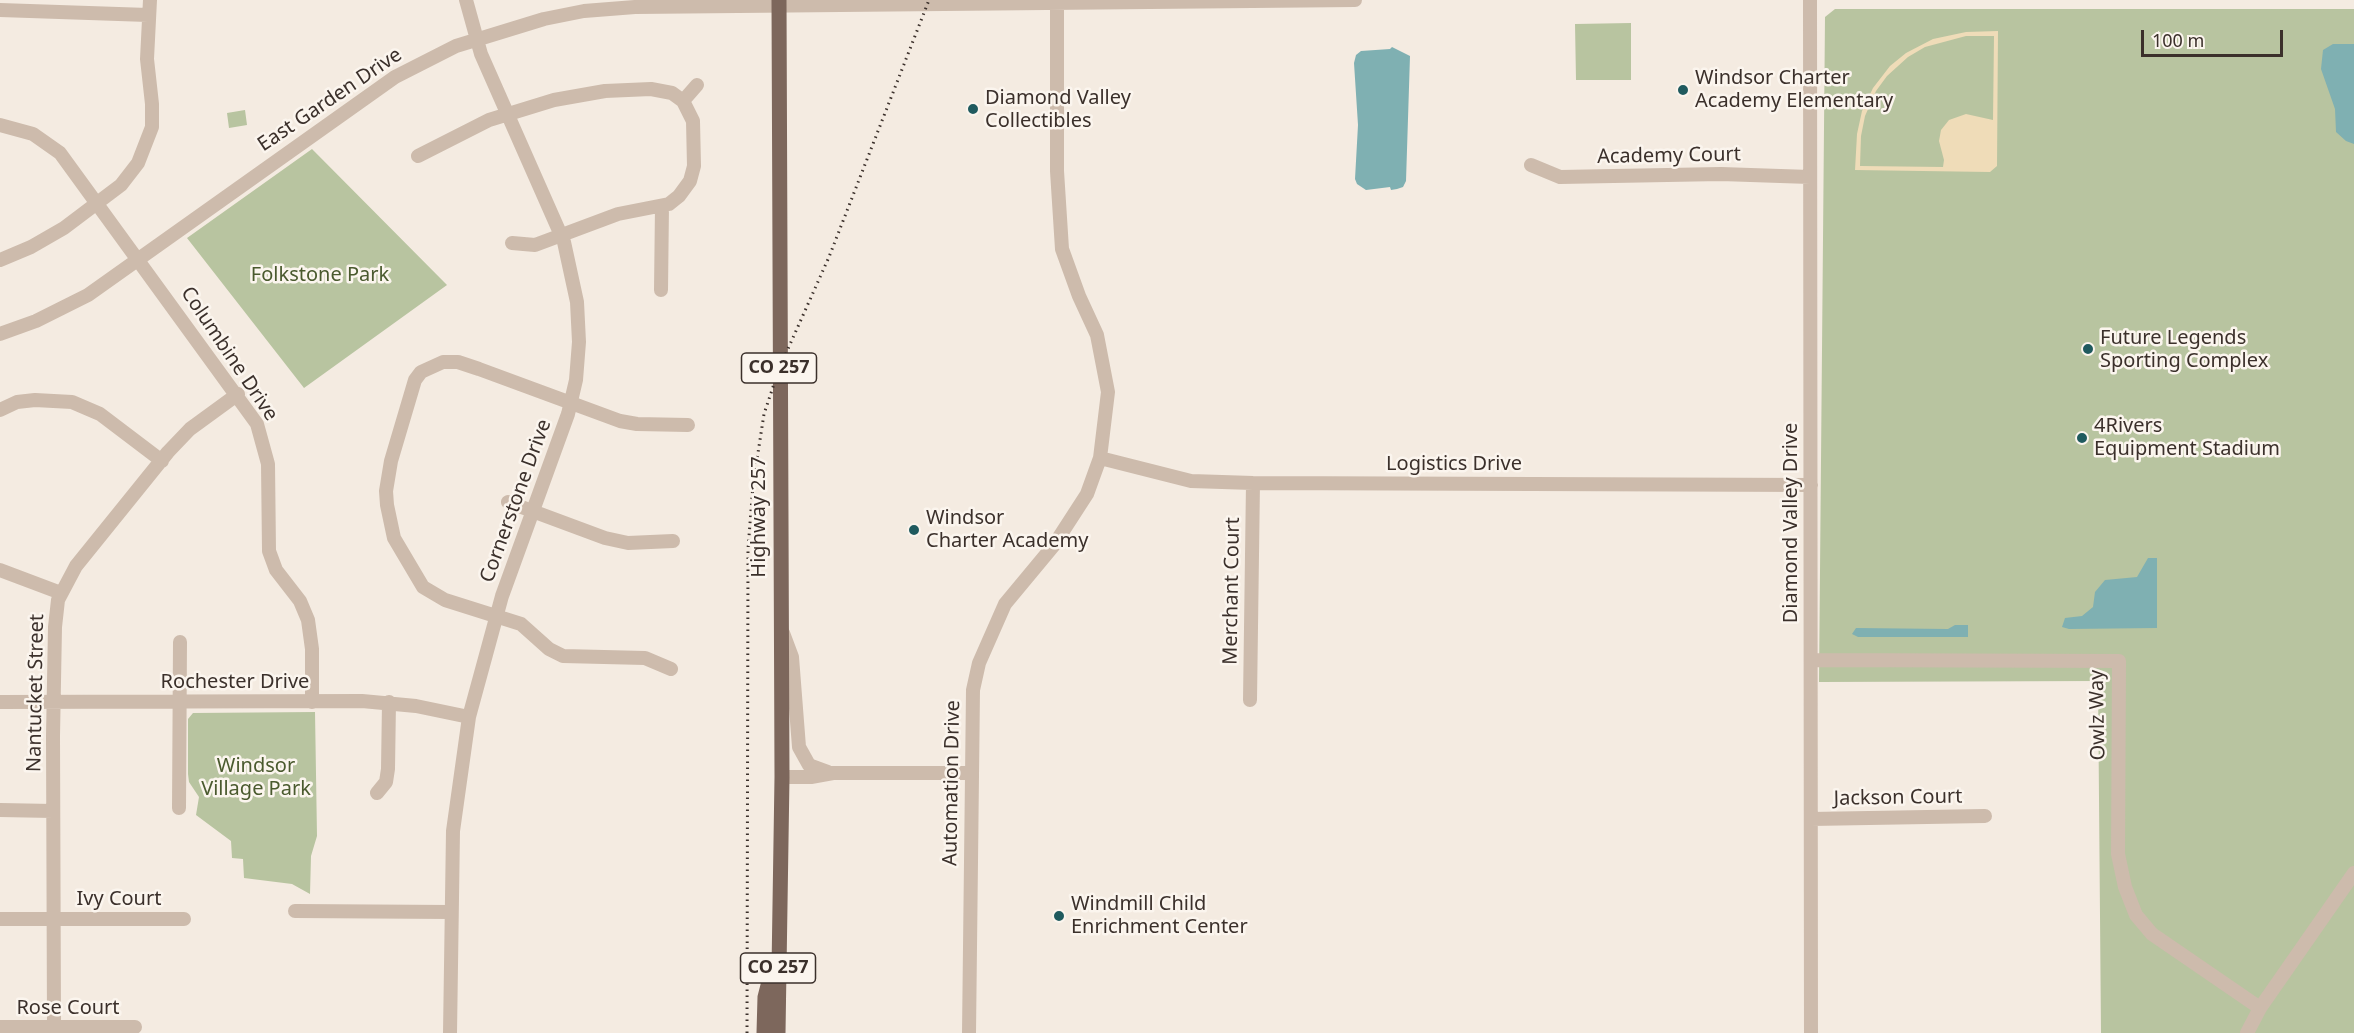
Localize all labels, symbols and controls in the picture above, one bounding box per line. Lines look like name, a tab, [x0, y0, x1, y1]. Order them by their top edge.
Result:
scale bar	[2144, 18, 2286, 56]
text: 100 m	[2152, 28, 2204, 52]
street label: East Garden Drive	[253, 43, 407, 157]
place label: Windsor Charter Academy Elementary	[1695, 66, 1893, 113]
marker: Windsor Charter Academy Elementary	[1676, 83, 1690, 97]
place label: Diamond Valley Collectibles	[985, 86, 1131, 133]
marker: Diamond Valley Collectibles	[966, 102, 980, 116]
street label: Academy Court	[1597, 143, 1741, 169]
park label: Folkstone Park	[251, 263, 389, 287]
street label: Columbine Drive	[175, 282, 283, 426]
place label: Future Legends Sporting Complex	[2100, 326, 2268, 373]
marker: Future Legends Sporting Complex	[2081, 342, 2095, 356]
road number: CO 257	[742, 353, 816, 383]
place label: 4Rivers Equipment Stadium	[2094, 414, 2280, 461]
street label: Cornerstone Drive	[475, 416, 557, 586]
street label: Diamond Valley Drive	[1779, 423, 1803, 623]
marker: 4Rivers Equipment Stadium	[2075, 431, 2089, 445]
street label: Logistics Drive	[1386, 452, 1522, 476]
street label: Highway 257	[747, 456, 771, 578]
place label: Windsor Charter Academy	[926, 506, 1089, 553]
street label: Merchant Court	[1219, 517, 1245, 665]
marker: Windsor Charter Academy	[907, 523, 921, 537]
street label: Nantucket Street	[23, 614, 49, 772]
street label: Owlz Way	[2085, 669, 2111, 761]
street label: Rochester Drive	[161, 670, 309, 694]
street label: Automation Drive	[939, 700, 965, 866]
park label: Windsor Village Park	[201, 754, 311, 801]
street label: Jackson Court	[1833, 785, 1963, 811]
street label: Ivy Court	[77, 887, 161, 911]
place label: Windmill Child Enrichment Center	[1071, 892, 1248, 939]
marker: Windmill Child Enrichment Center	[1052, 909, 1066, 923]
road number: CO 257	[740, 953, 816, 983]
street label: Rose Court	[16, 996, 120, 1020]

